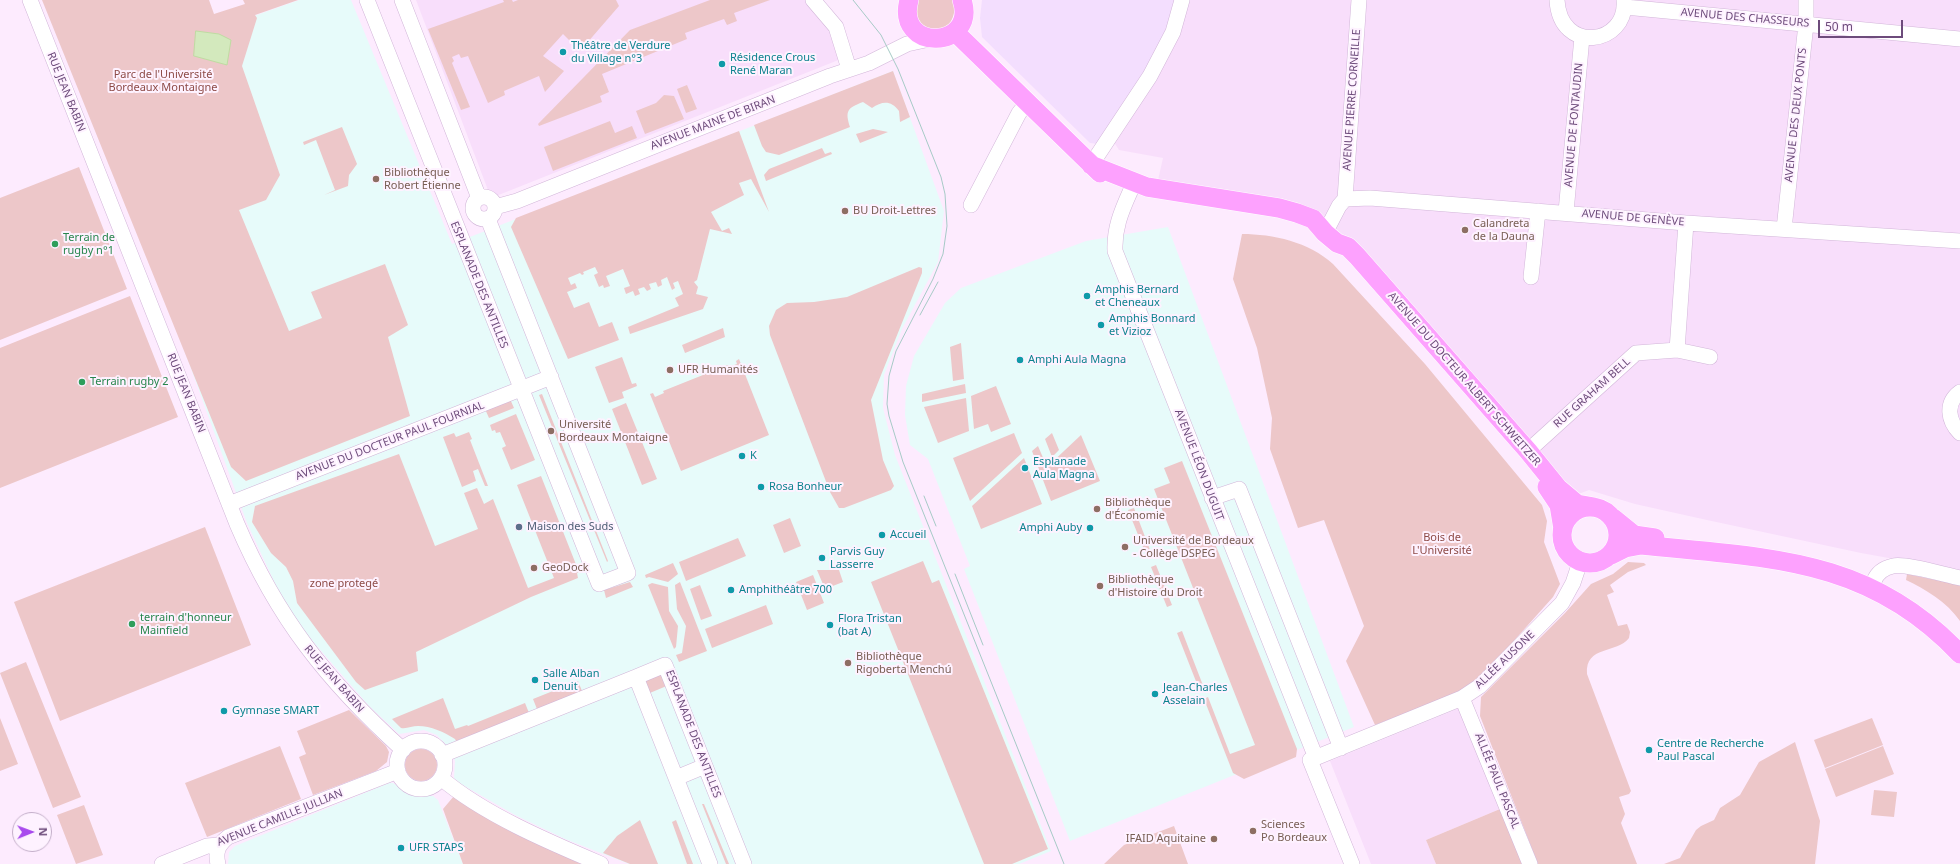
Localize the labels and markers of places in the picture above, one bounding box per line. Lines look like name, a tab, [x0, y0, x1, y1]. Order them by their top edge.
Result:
place label: Théâtre de Verdure du Village n°3	[571, 39, 670, 65]
marker: Théâtre de Verdure du Village n°3	[558, 47, 568, 57]
place label: Résidence Crous René Maran	[730, 51, 815, 77]
marker: Résidence Crous René Maran	[717, 59, 727, 69]
place label: Bibliothèque Robert Étienne	[384, 166, 461, 192]
marker: Bibliothèque Robert Étienne	[371, 174, 381, 184]
place label: BU Droit-Lettres	[853, 204, 936, 218]
marker: BU Droit-Lettres	[840, 206, 850, 216]
place label: Calandreta de la Dauna	[1473, 217, 1535, 243]
marker: Calandreta de la Dauna	[1460, 225, 1470, 235]
place label: Terrain de rugby n°1	[63, 231, 115, 257]
marker: Terrain de rugby n°1	[50, 239, 60, 249]
place label: Amphis Bernard et Cheneaux	[1095, 283, 1179, 309]
marker: Amphis Bernard et Cheneaux	[1082, 291, 1092, 301]
place label: Amphis Bonnard et Vizioz	[1109, 312, 1196, 338]
marker: Amphis Bonnard et Vizioz	[1096, 320, 1106, 330]
place label: Amphi Aula Magna	[1028, 353, 1126, 367]
marker: Amphi Aula Magna	[1015, 355, 1025, 365]
place label: UFR Humanités	[678, 363, 758, 377]
marker: UFR Humanités	[665, 365, 675, 375]
place label: Terrain rugby 2	[90, 375, 168, 389]
marker: Terrain rugby 2	[77, 377, 87, 387]
place label: Université Bordeaux Montaigne	[559, 418, 668, 444]
marker: Université Bordeaux Montaigne	[546, 426, 556, 436]
place label: K	[750, 449, 757, 463]
marker: K	[737, 451, 747, 461]
place label: Esplanade Aula Magna	[1033, 455, 1095, 481]
marker: Esplanade Aula Magna	[1020, 463, 1030, 473]
place label: Rosa Bonheur	[769, 480, 842, 494]
marker: Rosa Bonheur	[756, 482, 766, 492]
place label: Bibliothèque d'Économie	[1105, 496, 1171, 522]
marker: Bibliothèque d'Économie	[1092, 504, 1102, 514]
place label: Maison des Suds	[527, 520, 614, 534]
place label: Amphi Auby	[1019, 521, 1082, 535]
marker: Maison des Suds	[514, 522, 524, 532]
marker: Amphi Auby	[1085, 523, 1095, 533]
place label: Accueil	[890, 528, 926, 542]
marker: Accueil	[877, 530, 887, 540]
place label: Université de Bordeaux - Collège DSPEG	[1133, 534, 1254, 560]
marker: Université de Bordeaux - Collège DSPEG	[1120, 542, 1130, 552]
place label: Parvis Guy Lasserre	[830, 545, 884, 571]
marker: Parvis Guy Lasserre	[817, 553, 827, 563]
place label: GeoDock	[542, 561, 589, 575]
marker: GeoDock	[529, 563, 539, 573]
place label: Bibliothèque d'Histoire du Droit	[1108, 573, 1203, 599]
marker: Bibliothèque d'Histoire du Droit	[1095, 581, 1105, 591]
place label: Amphithéâtre 700	[739, 583, 832, 597]
marker: Amphithéâtre 700	[726, 585, 736, 595]
place label: terrain d'honneur Mainfield	[140, 611, 232, 637]
place label: Flora Tristan (bat A)	[838, 612, 902, 638]
marker: terrain d'honneur Mainfield	[127, 619, 137, 629]
marker: Flora Tristan (bat A)	[825, 620, 835, 630]
place label: Bibliothèque Rigoberta Menchú	[856, 650, 951, 676]
marker: Bibliothèque Rigoberta Menchú	[843, 658, 853, 668]
place label: Salle Alban Denuit	[543, 667, 600, 693]
marker: Salle Alban Denuit	[530, 675, 540, 685]
place label: Jean-Charles Asselain	[1163, 681, 1227, 707]
marker: Jean-Charles Asselain	[1150, 689, 1160, 699]
place label: Gymnase SMART	[232, 704, 319, 718]
marker: Gymnase SMART	[219, 706, 229, 716]
place label: Centre de Recherche Paul Pascal	[1657, 737, 1764, 763]
marker: Centre de Recherche Paul Pascal	[1644, 745, 1654, 755]
place label: Sciences Po Bordeaux	[1261, 818, 1327, 844]
marker: Sciences Po Bordeaux	[1248, 826, 1258, 836]
place label: IFAID Aquitaine	[1126, 832, 1206, 846]
marker: IFAID Aquitaine	[1209, 834, 1219, 844]
place label: UFR STAPS	[409, 841, 464, 855]
marker: UFR STAPS	[396, 843, 406, 853]

